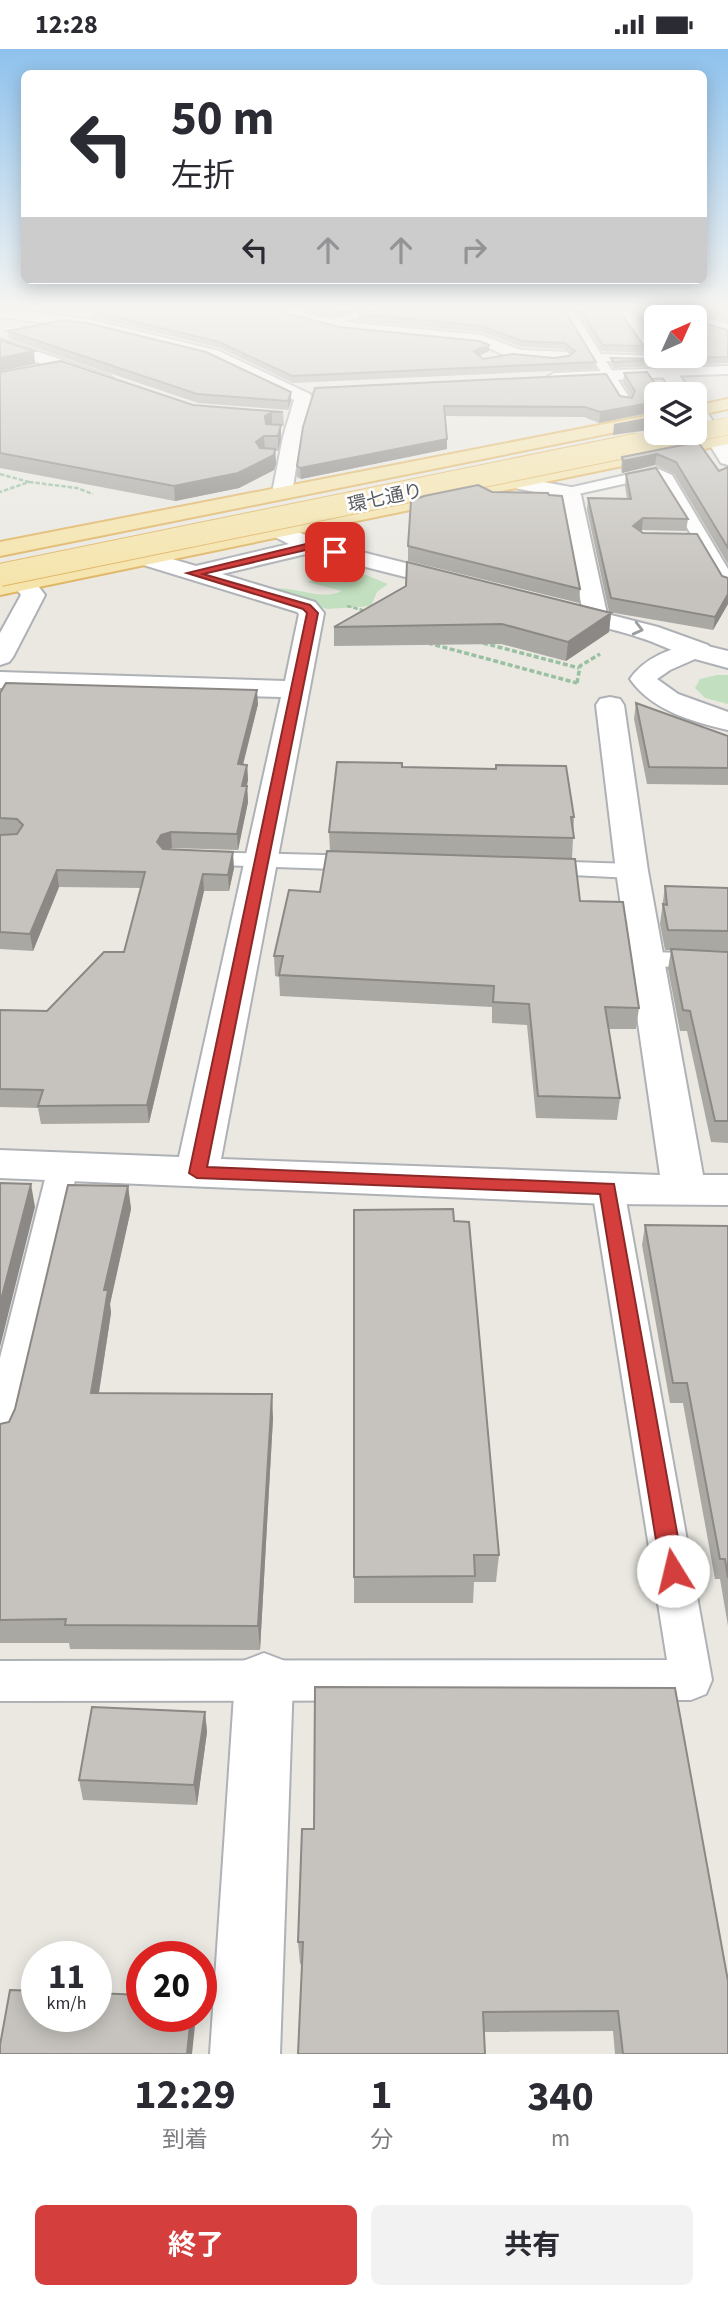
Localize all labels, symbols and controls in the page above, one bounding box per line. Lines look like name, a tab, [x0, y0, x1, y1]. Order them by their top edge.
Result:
text: 12:28	[35, 6, 98, 43]
text: 50 m	[171, 84, 275, 154]
icon: left	[56, 98, 147, 189]
text: 左折	[171, 153, 235, 199]
icon: left	[236, 231, 274, 269]
icon: ahead	[309, 231, 347, 269]
icon: ahead	[382, 231, 420, 269]
icon: right	[455, 231, 493, 269]
north arrow	[644, 305, 707, 367]
map controls	[644, 305, 707, 445]
button: layers	[644, 382, 707, 445]
street label: 環七通り	[345, 477, 425, 520]
pin	[305, 522, 365, 582]
icon: arrive	[316, 533, 354, 571]
one-way arrow	[632, 621, 644, 636]
position arrow	[636, 1534, 710, 1608]
speed limit sign: 20	[126, 1941, 217, 2032]
text: 11	[48, 1952, 85, 2002]
text: km/h	[47, 1991, 86, 2016]
text: 12:29	[134, 2065, 236, 2125]
text: 1	[370, 2065, 392, 2125]
text: 340	[527, 2067, 594, 2127]
text: m	[551, 2122, 570, 2155]
text: 到着	[162, 2123, 208, 2156]
text: 分	[370, 2123, 393, 2156]
button: 終了	[35, 2205, 357, 2285]
button: 共有	[371, 2205, 693, 2285]

